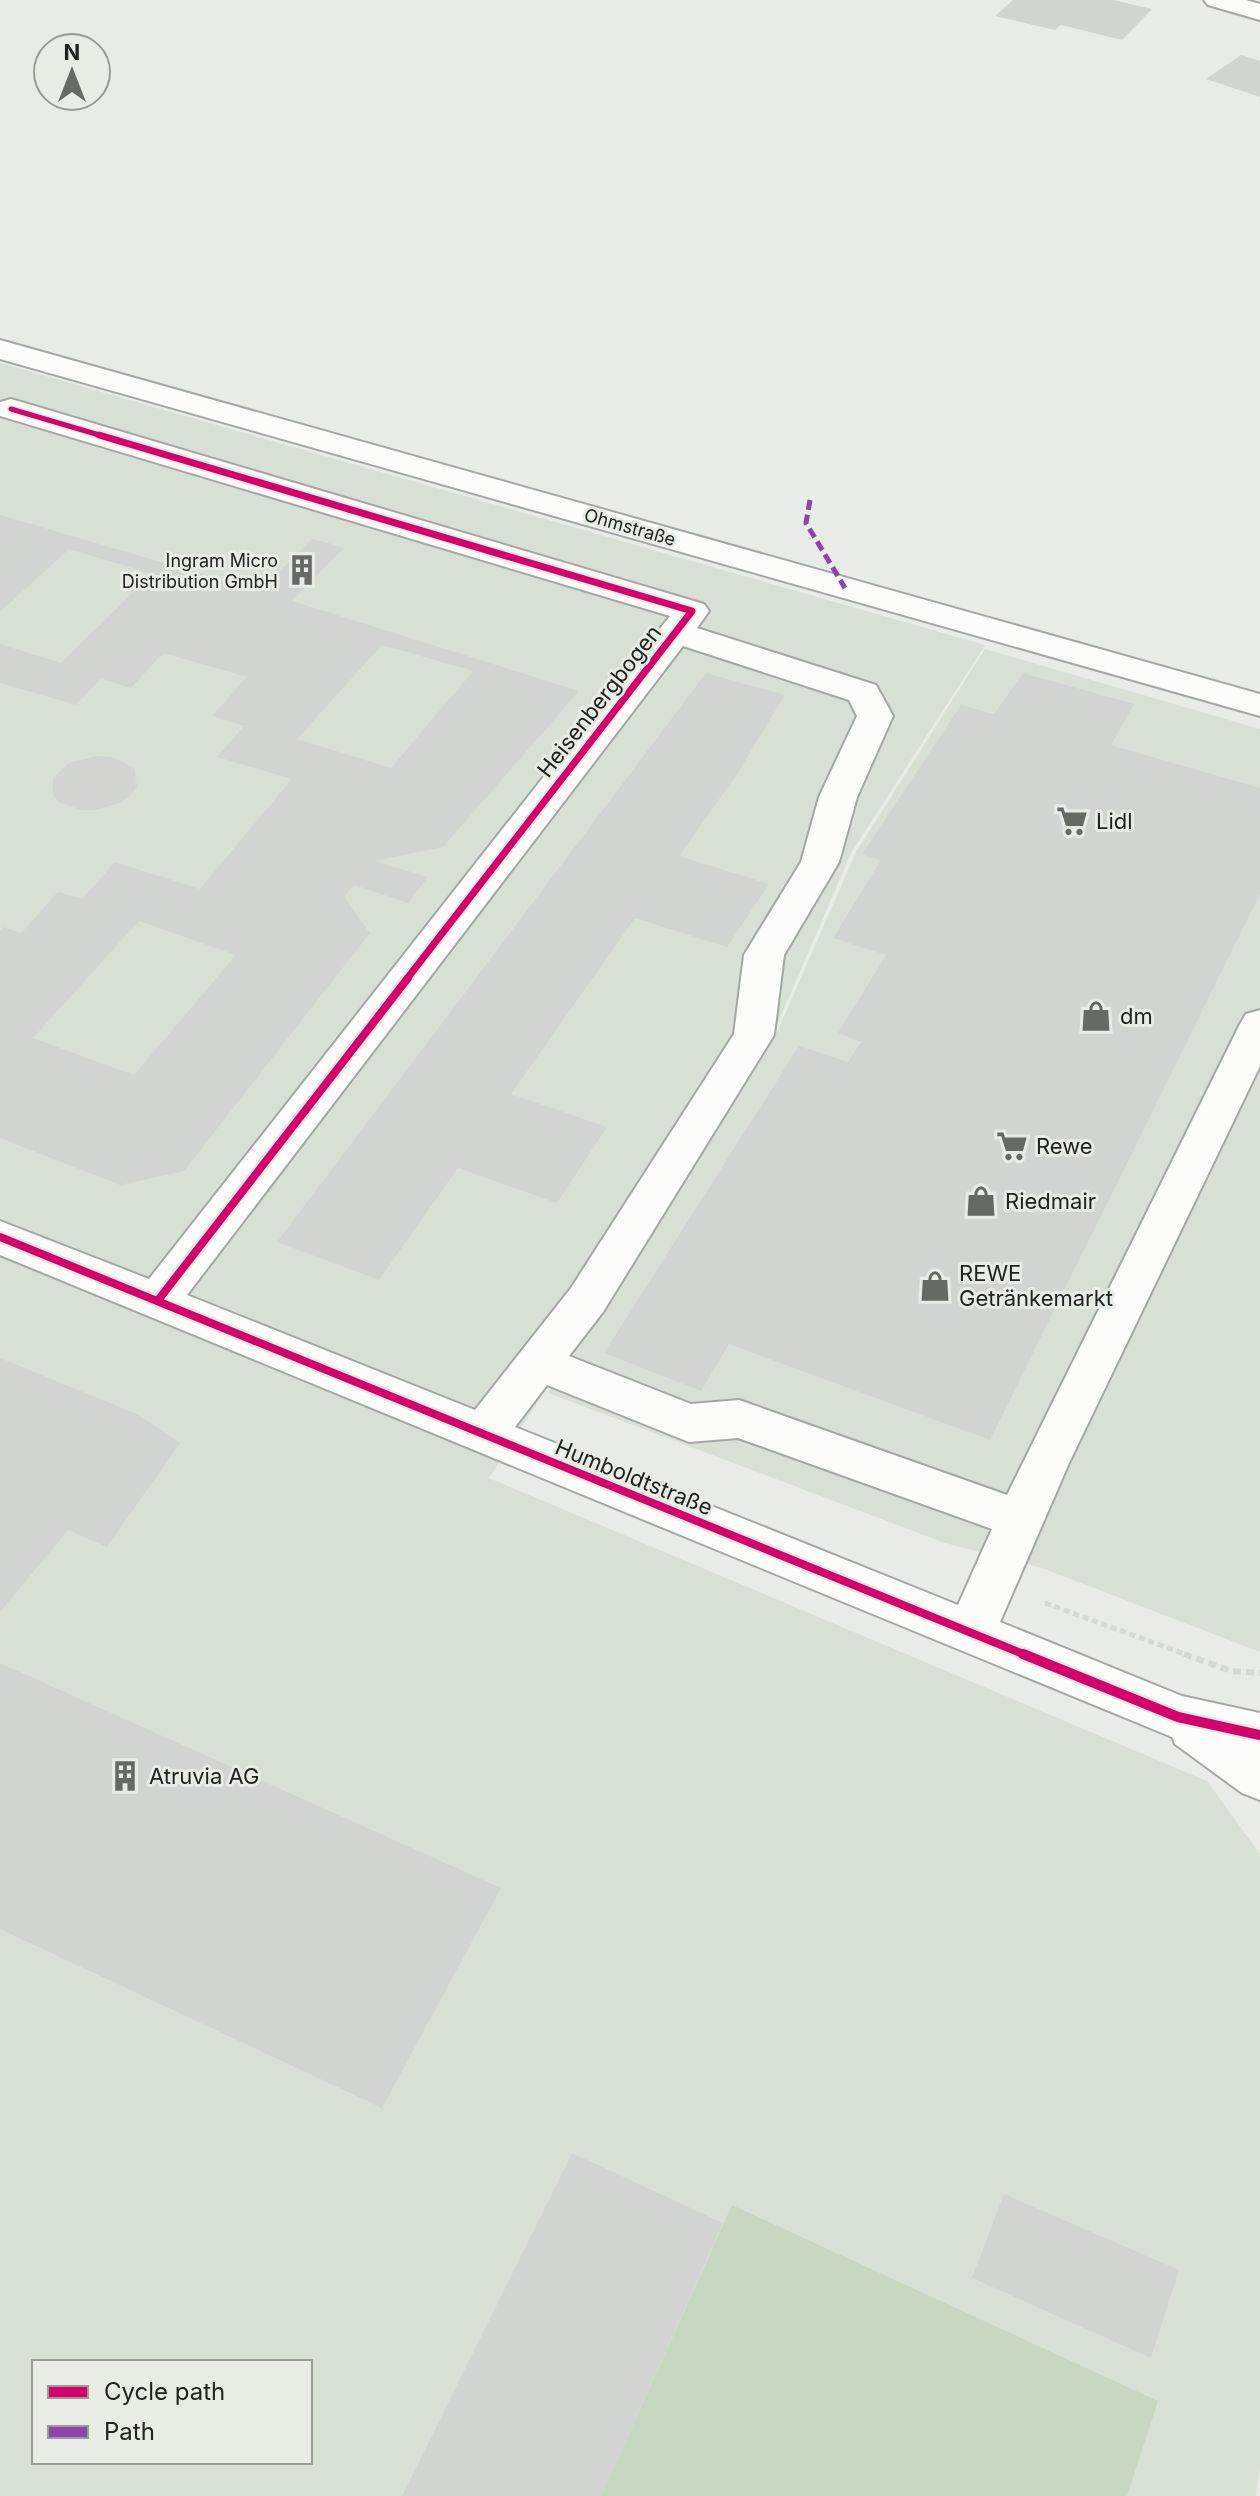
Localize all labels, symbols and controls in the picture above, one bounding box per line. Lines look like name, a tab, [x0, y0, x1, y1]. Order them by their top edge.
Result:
north arrow	[32, 32, 112, 112]
text: N	[64, 39, 80, 65]
street label: Ohmstraße	[582, 504, 678, 550]
place label: Ingram Micro Distribution GmbH	[122, 550, 278, 592]
building icon: Ingram Micro Distribution GmbH	[285, 553, 319, 587]
street label: Heisenbergbogen	[532, 620, 666, 782]
supermarket icon: Lidl	[1055, 804, 1089, 838]
place label: Lidl	[1096, 808, 1133, 834]
shop icon: dm	[1079, 999, 1113, 1033]
place label: dm	[1120, 1003, 1153, 1029]
supermarket icon: Rewe	[995, 1129, 1029, 1163]
place label: Rewe	[1036, 1133, 1093, 1159]
shop icon: Riedmair	[964, 1184, 998, 1218]
place label: Riedmair	[1005, 1188, 1096, 1214]
place label: REWE Getränkemarkt	[959, 1260, 1113, 1311]
shop icon: REWE Getränkemarkt	[918, 1269, 952, 1303]
street label: Humboldtstraße	[552, 1434, 716, 1520]
building icon: Atruvia AG	[108, 1759, 142, 1793]
place label: Atruvia AG	[149, 1763, 259, 1789]
legend	[32, 2360, 312, 2464]
text: Cycle path	[104, 2377, 225, 2406]
text: Path	[104, 2417, 155, 2446]

